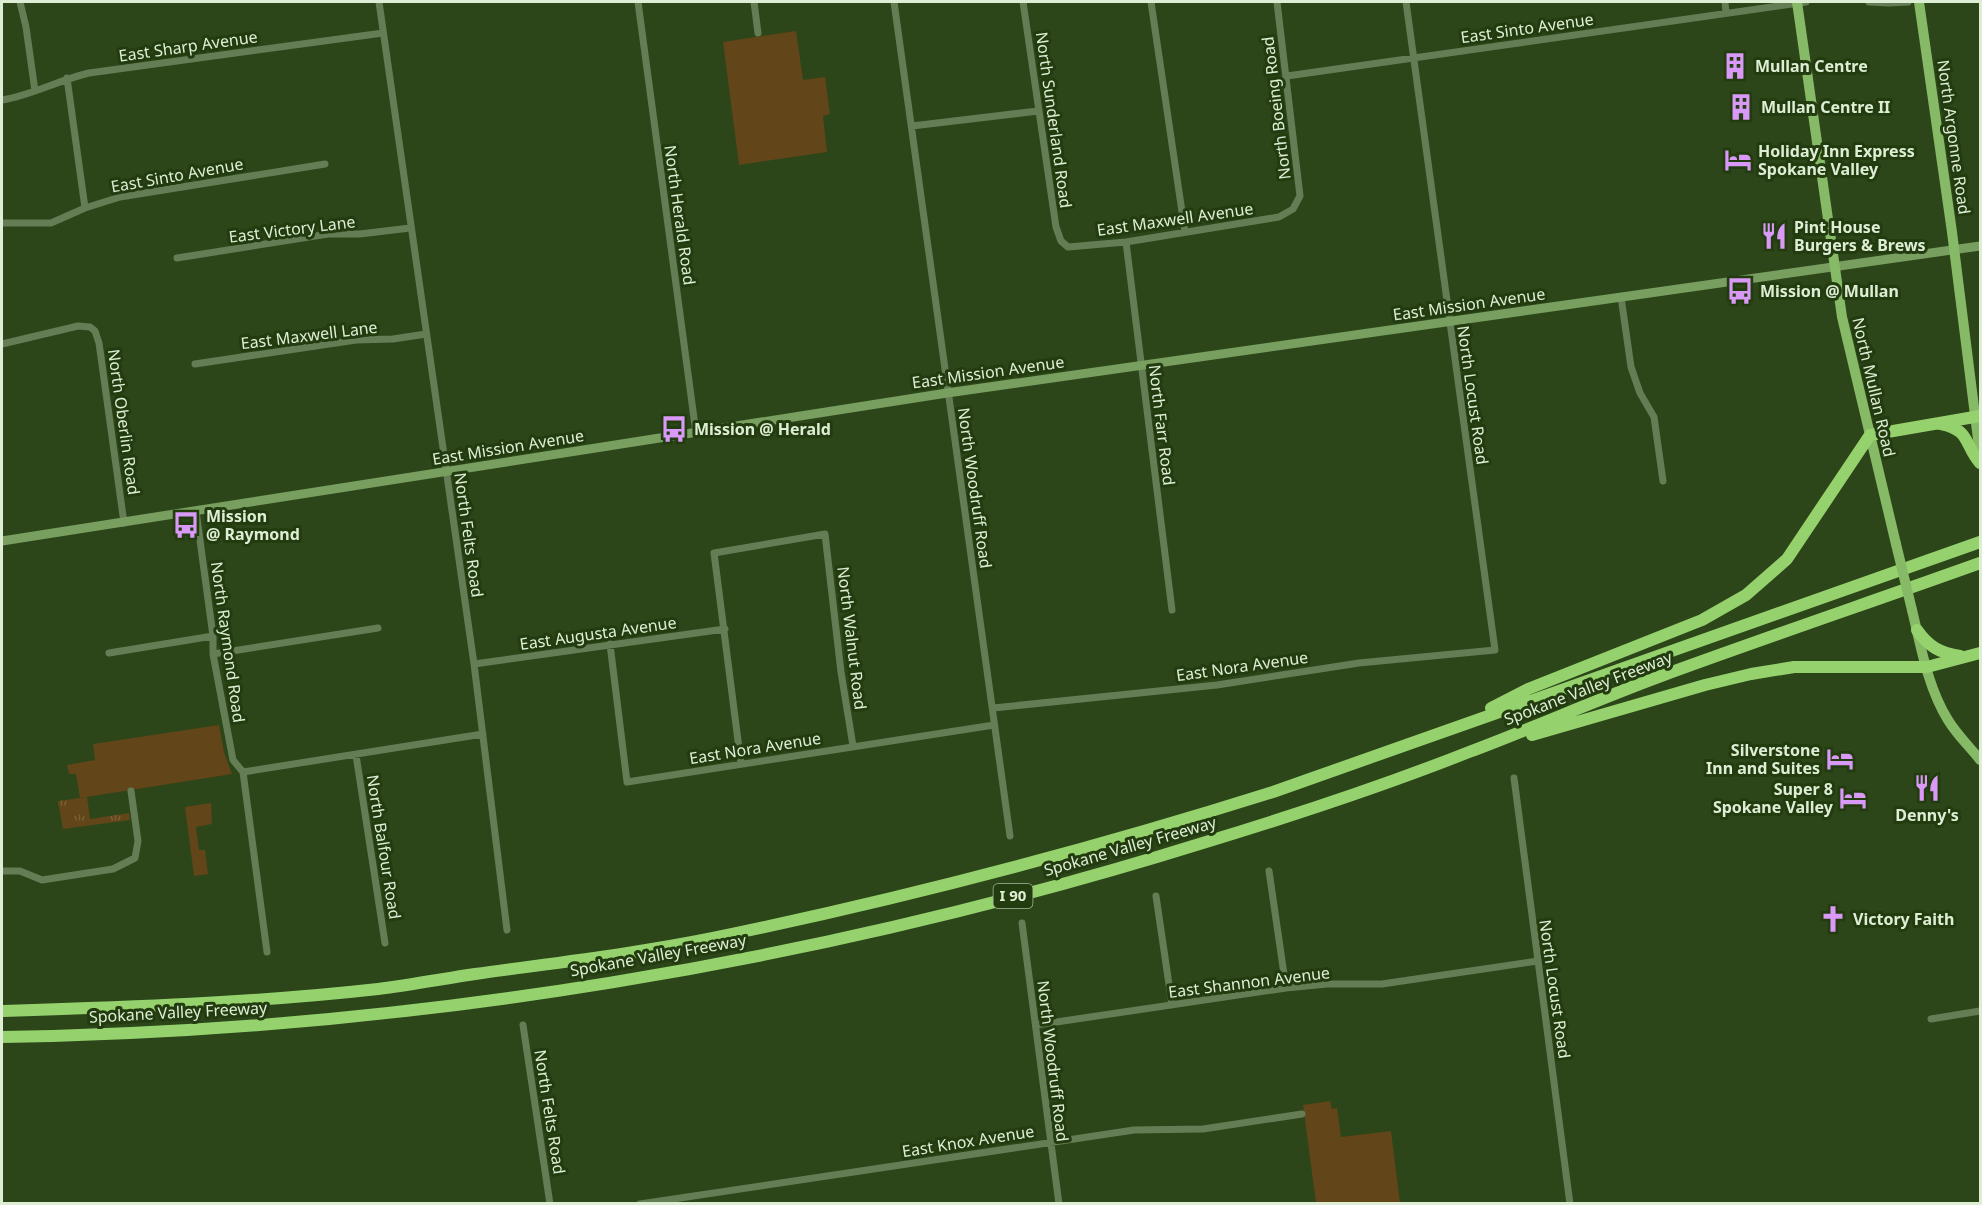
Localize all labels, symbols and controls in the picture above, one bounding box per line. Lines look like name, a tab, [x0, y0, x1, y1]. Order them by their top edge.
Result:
street label: East Sinto Avenue	[1459, 8, 1595, 48]
street label: East Sharp Avenue	[117, 25, 259, 67]
street label: North Sunderland Road	[1031, 30, 1077, 210]
street label: North Boeing Road	[1256, 35, 1296, 181]
building icon: Mullan Centre	[1720, 51, 1750, 81]
place label: Mullan Centre	[1755, 55, 1868, 77]
street label: North Argonne Road	[1932, 58, 1976, 216]
building icon: Mullan Centre II	[1726, 92, 1756, 122]
place label: Mullan Centre II	[1761, 96, 1890, 118]
place label: Holiday Inn Express Spokane Valley	[1758, 140, 1915, 180]
street label: North Herald Road	[659, 144, 701, 286]
hotel icon: Holiday Inn Express Spokane Valley	[1723, 145, 1753, 175]
street label: East Sinto Avenue	[109, 153, 245, 197]
street label: East Maxwell Avenue	[1095, 197, 1255, 241]
street label: East Victory Lane	[227, 210, 357, 248]
place label: Pint House Burgers & Brews	[1794, 216, 1926, 256]
restaurant icon: Pint House Burgers & Brews	[1759, 221, 1789, 251]
bus stop icon: Mission @ Mullan	[1725, 276, 1755, 306]
place label: Mission @ Mullan	[1760, 280, 1899, 302]
street label: East Mission Avenue	[1391, 282, 1547, 326]
street label: North Mullan Road	[1847, 315, 1901, 459]
street label: East Maxwell Lane	[239, 316, 379, 354]
street label: North Locust Road	[1452, 324, 1494, 466]
street label: North Oberlin Road	[103, 348, 145, 496]
street label: East Mission Avenue	[910, 350, 1066, 394]
street label: North Farr Road	[1144, 363, 1180, 487]
street label: North Woodruff Road	[953, 406, 997, 570]
bus stop icon: Mission @ Herald	[659, 414, 689, 444]
place label: Mission @ Herald	[694, 418, 831, 440]
street label: East Mission Avenue	[430, 424, 586, 470]
street label: North Felts Road	[449, 471, 489, 599]
place label: Mission @ Raymond	[206, 505, 300, 545]
bus stop icon: Mission @ Raymond	[171, 510, 201, 540]
street label: North Raymond Road	[206, 560, 250, 724]
street label: North Walnut Road	[832, 565, 872, 711]
street label: East Augusta Avenue	[518, 611, 678, 655]
street label: Spokane Valley Freeway	[1501, 645, 1676, 730]
street label: East Nora Avenue	[1175, 646, 1309, 686]
street label: East Nora Avenue	[688, 727, 822, 769]
place label: Silverstone Inn and Suites	[1706, 739, 1820, 779]
hotel icon: Silverstone Inn and Suites	[1825, 744, 1855, 774]
street label: North Balfour Road	[362, 773, 406, 921]
restaurant icon: Denny's	[1912, 773, 1942, 803]
place label: Super 8 Spokane Valley	[1713, 778, 1834, 818]
hotel icon: Super 8 Spokane Valley	[1838, 783, 1868, 813]
place label: Denny's	[1895, 804, 1959, 826]
street label: Spokane Valley Freeway	[1041, 811, 1220, 881]
road number: I 90	[994, 884, 1032, 908]
church icon: Victory Faith	[1818, 904, 1848, 934]
place label: Victory Faith	[1853, 908, 1954, 930]
street label: North Locust Road	[1534, 918, 1576, 1060]
street label: Spokane Valley Freeway	[568, 929, 749, 981]
street label: East Shannon Avenue	[1167, 961, 1331, 1003]
street label: North Woodruff Road	[1032, 979, 1074, 1143]
street label: Spokane Valley Freeway	[88, 996, 269, 1028]
street label: North Felts Road	[529, 1048, 571, 1176]
street label: East Knox Avenue	[900, 1120, 1036, 1162]

